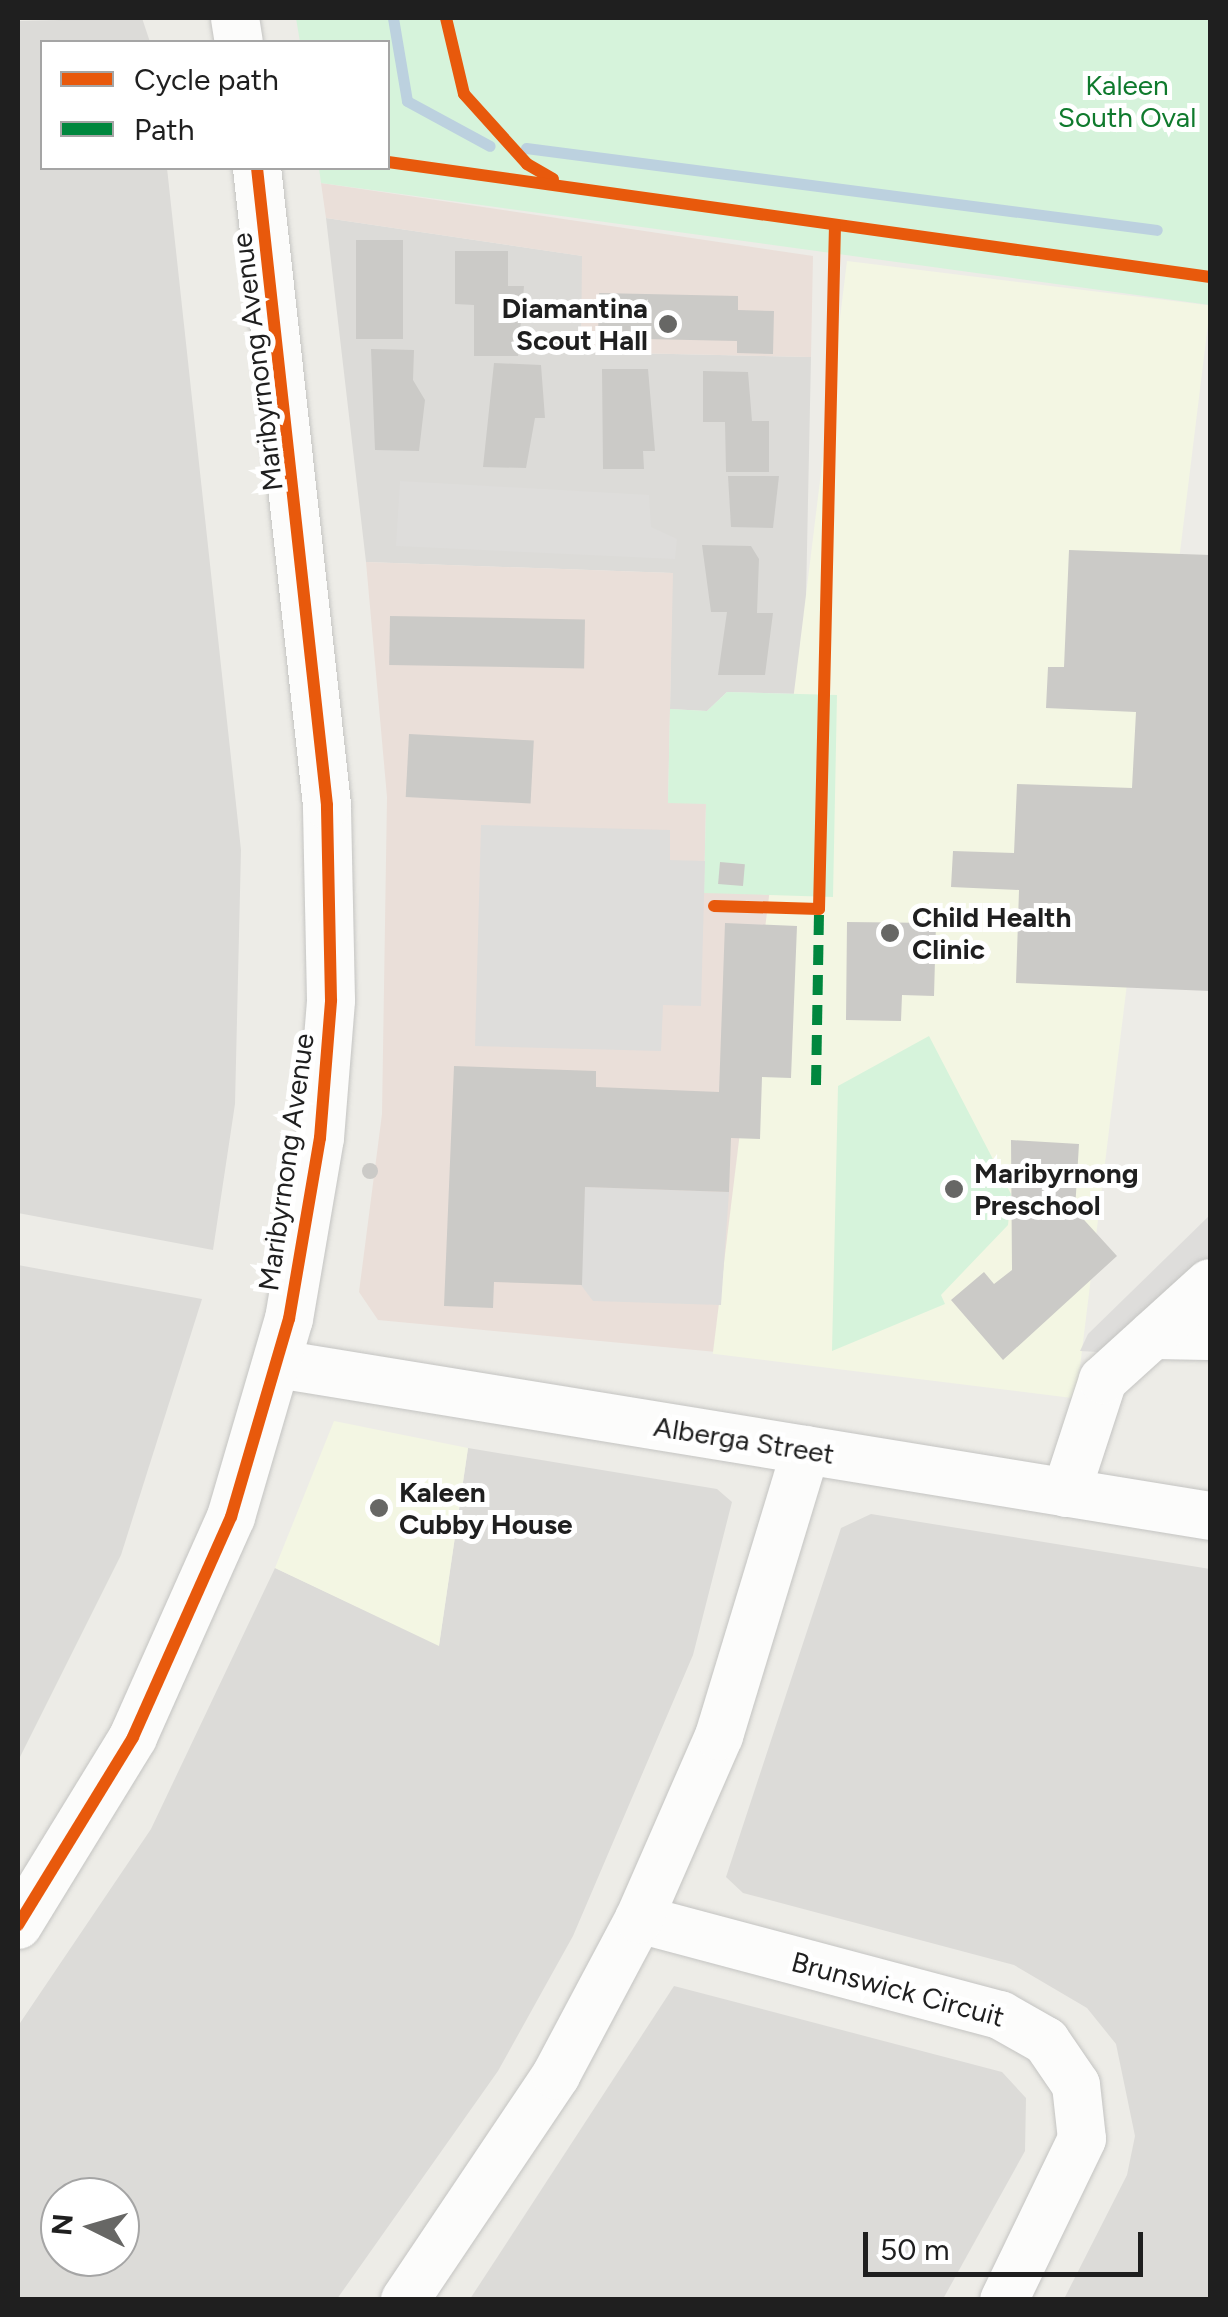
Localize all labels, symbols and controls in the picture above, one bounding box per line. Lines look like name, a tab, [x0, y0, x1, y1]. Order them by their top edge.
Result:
legend	[40, 40, 390, 170]
text: Cycle path	[134, 61, 279, 98]
park label: Kaleen South Oval	[1058, 68, 1196, 134]
text: Path	[134, 111, 194, 148]
street label: Maribyrnong Avenue	[225, 231, 289, 493]
place label: Diamantina Scout Hall	[501, 291, 648, 357]
marker: Diamantina Scout Hall	[657, 313, 679, 335]
place label: Child Health Clinic	[912, 900, 1071, 966]
marker: Child Health Clinic	[877, 920, 903, 946]
street label: Maribyrnong Avenue	[251, 1031, 321, 1293]
place label: Maribyrnong Preschool	[974, 1156, 1139, 1222]
marker: Maribyrnong Preschool	[943, 1178, 965, 1200]
street label: Alberga Street	[651, 1409, 837, 1471]
place label: Kaleen Cubby House	[399, 1475, 572, 1541]
marker: Kaleen Cubby House	[368, 1497, 390, 1519]
street label: Brunswick Circuit	[788, 1944, 1008, 2034]
north arrow	[40, 2177, 140, 2277]
text: N	[44, 2212, 80, 2237]
scale bar	[868, 2212, 1148, 2274]
text: 50 m	[880, 2231, 949, 2268]

